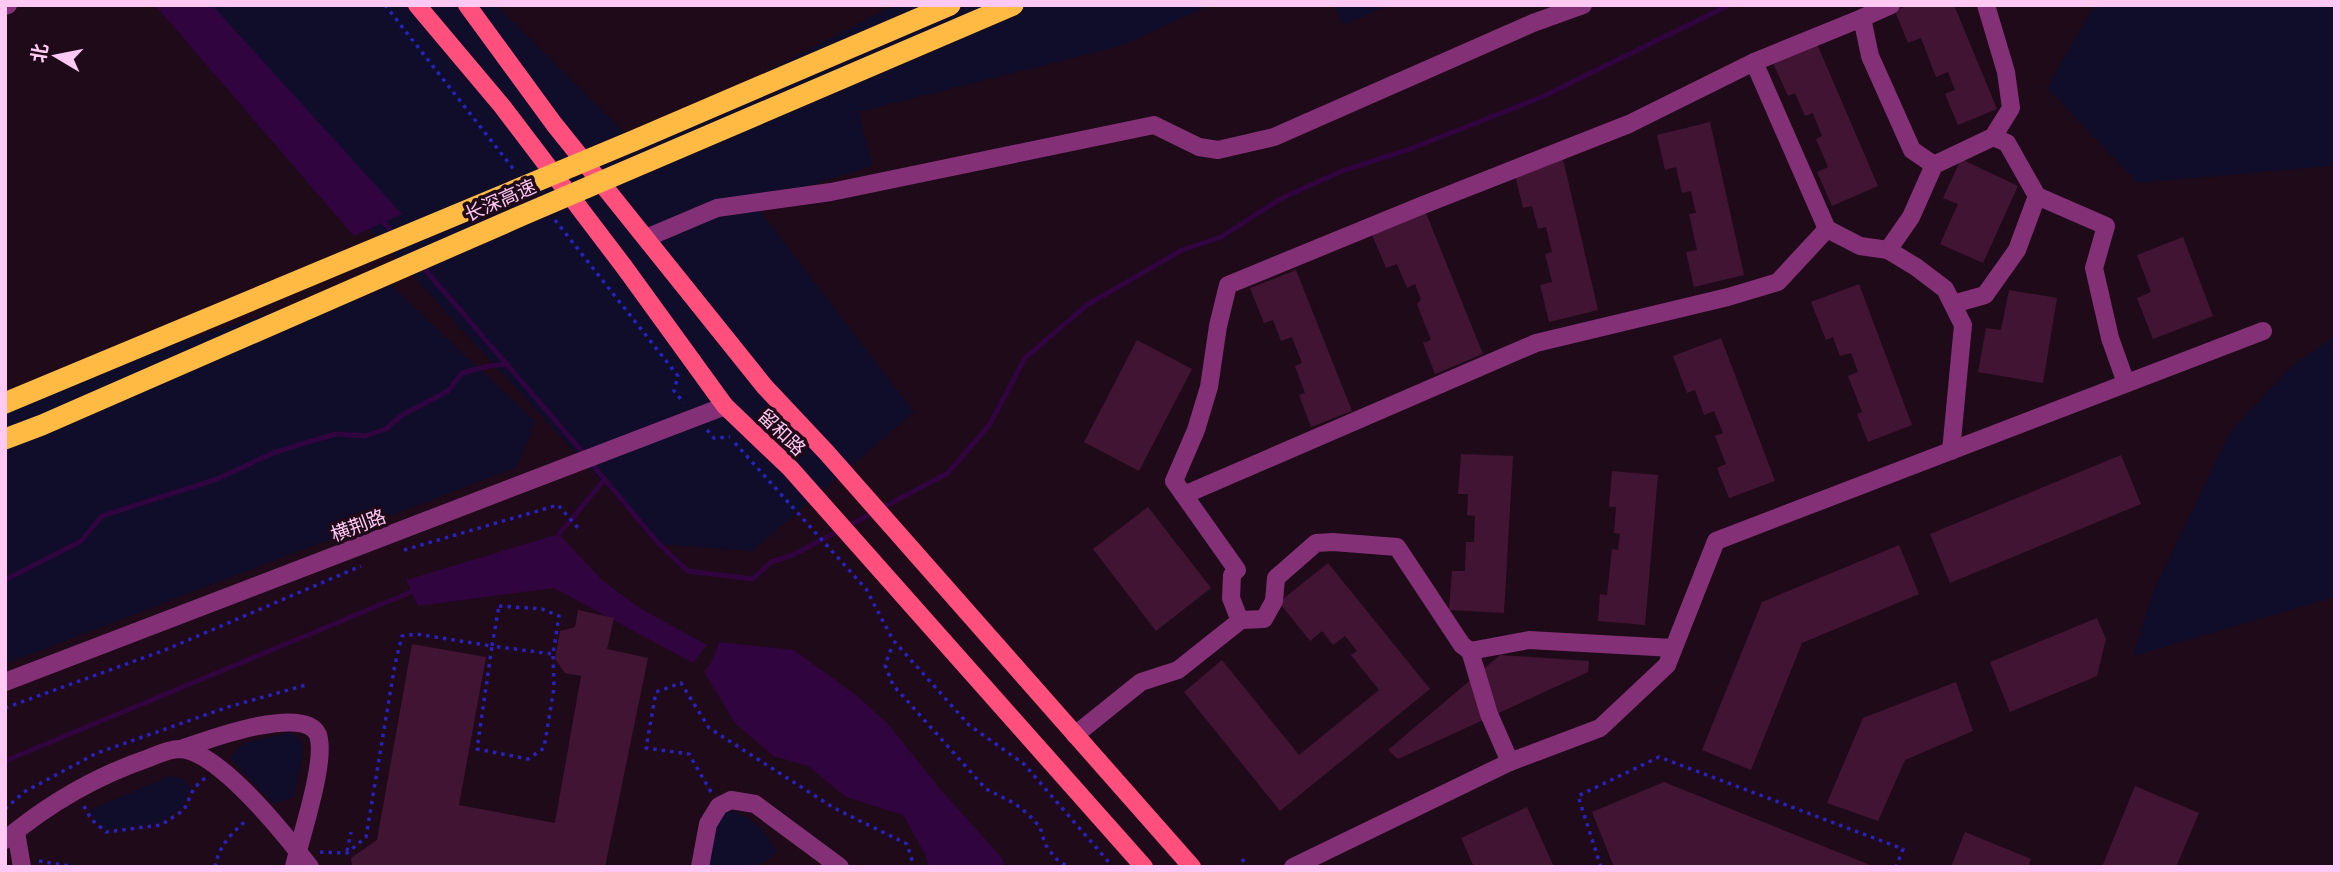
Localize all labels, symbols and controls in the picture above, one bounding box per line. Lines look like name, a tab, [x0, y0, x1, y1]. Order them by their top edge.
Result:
north arrow	[21, 21, 91, 91]
text: 北	[26, 42, 54, 65]
street label: 长深高速	[460, 174, 540, 227]
street label: 留和路	[752, 404, 811, 461]
street label: 横荆路	[327, 504, 389, 547]

